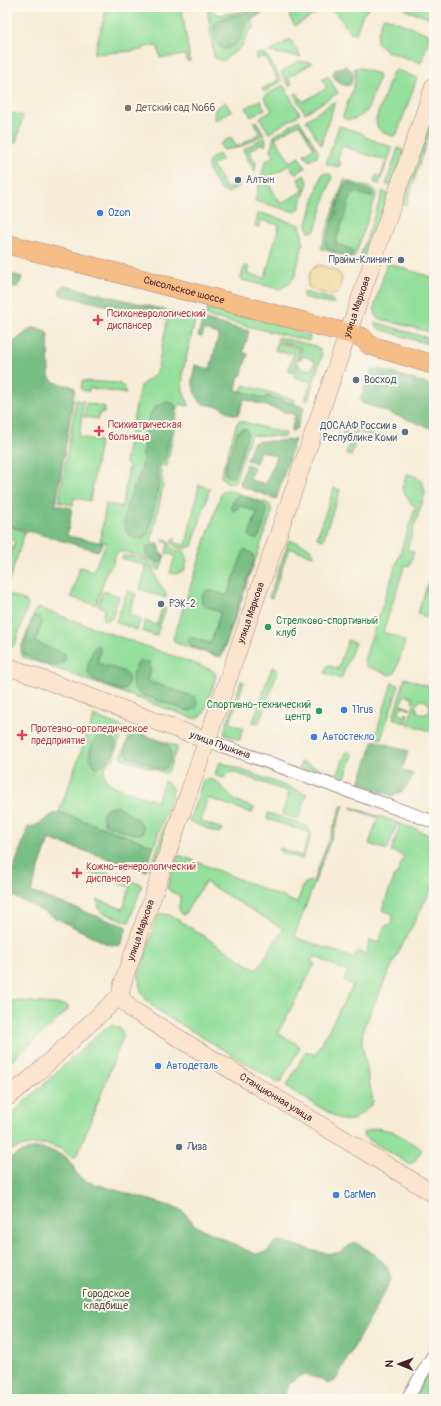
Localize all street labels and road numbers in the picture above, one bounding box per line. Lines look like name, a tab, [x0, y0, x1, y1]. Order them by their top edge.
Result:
street label: Сысольское шоссе	[142, 274, 226, 307]
street label: улица Маркова	[341, 274, 373, 340]
street label: улица Маркова	[235, 580, 267, 646]
street label: улица Пушкина	[187, 728, 252, 762]
street label: улица Маркова	[124, 898, 157, 963]
street label: Станционная улица	[237, 1071, 315, 1124]

